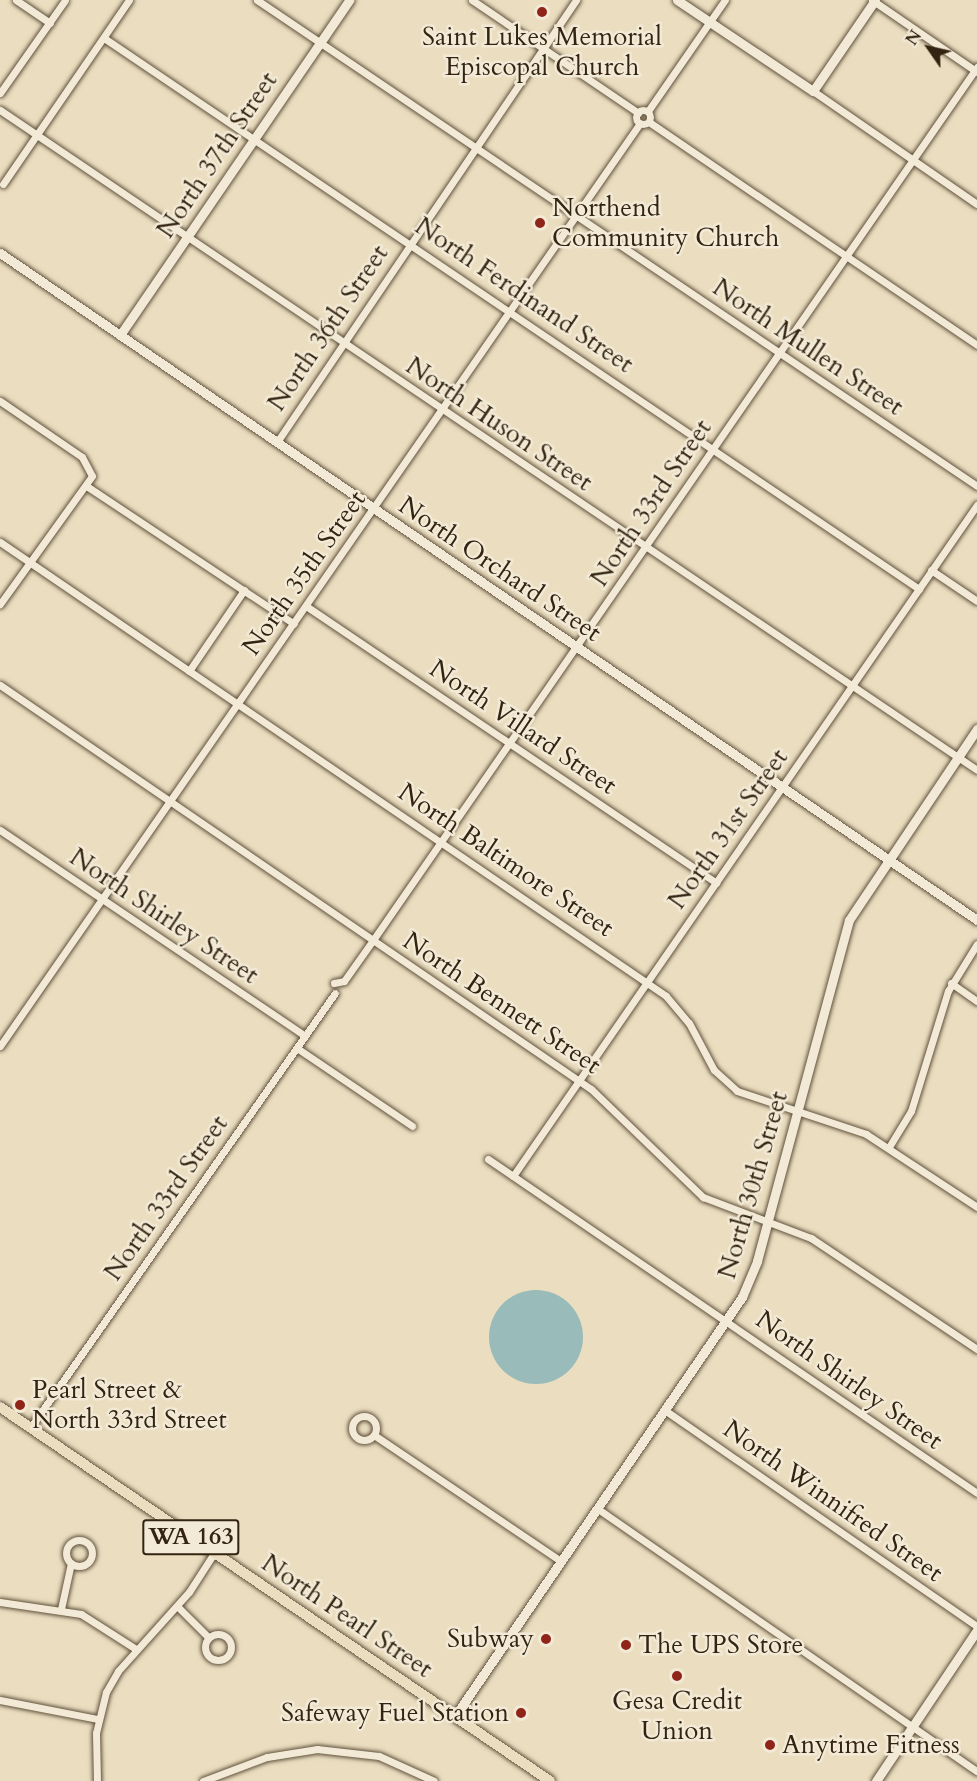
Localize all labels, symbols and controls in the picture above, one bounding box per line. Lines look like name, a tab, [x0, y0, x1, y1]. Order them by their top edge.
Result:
marker: Saint Lukes Memorial Episcopal Church	[535, 5, 549, 19]
north arrow	[899, 18, 959, 78]
place label: Saint Lukes Memorial Episcopal Church	[422, 21, 662, 82]
text: N	[901, 26, 927, 50]
street label: North 37th Street	[150, 66, 284, 244]
place label: Northend Community Church	[552, 192, 779, 254]
street label: North Ferdinand Street	[409, 210, 639, 380]
marker: Northend Community Church	[533, 216, 547, 230]
street label: North 36th Street	[261, 239, 395, 417]
street label: North Mullen Street	[707, 272, 909, 422]
street label: North Huson Street	[400, 350, 598, 498]
street label: North 33rd Street	[584, 414, 718, 592]
street label: North 35th Street	[236, 485, 372, 661]
street label: North Orchard Street	[393, 490, 607, 648]
street label: North Villard Street	[424, 653, 622, 801]
street label: North 31st Street	[661, 743, 795, 915]
street label: North Baltimore Street	[392, 776, 620, 944]
street label: North Shirley Street	[64, 841, 264, 991]
street label: North Bennett Street	[397, 925, 607, 1081]
street label: North 30th Street	[711, 1088, 795, 1282]
street label: North 33rd Street	[97, 1109, 235, 1287]
street label: North Shirley Street	[750, 1304, 948, 1456]
place label: Pearl Street & North 33rd Street	[32, 1374, 227, 1436]
marker: Pearl Street & North 33rd Street	[13, 1398, 27, 1412]
street label: North Winnifred Street	[717, 1413, 949, 1589]
road number: WA 163	[142, 1516, 240, 1558]
street label: North Pearl Street	[256, 1547, 438, 1685]
place label: Subway	[447, 1623, 534, 1655]
place label: The UPS Store	[638, 1629, 803, 1661]
marker: Subway	[539, 1632, 553, 1646]
marker: The UPS Store	[619, 1638, 633, 1652]
marker: Gesa Credit Union	[670, 1669, 684, 1683]
place label: Gesa Credit Union	[612, 1685, 742, 1746]
place label: Safeway Fuel Station	[281, 1697, 509, 1729]
marker: Safeway Fuel Station	[514, 1706, 528, 1720]
place label: Anytime Fitness	[782, 1729, 960, 1761]
marker: Anytime Fitness	[763, 1738, 777, 1752]

